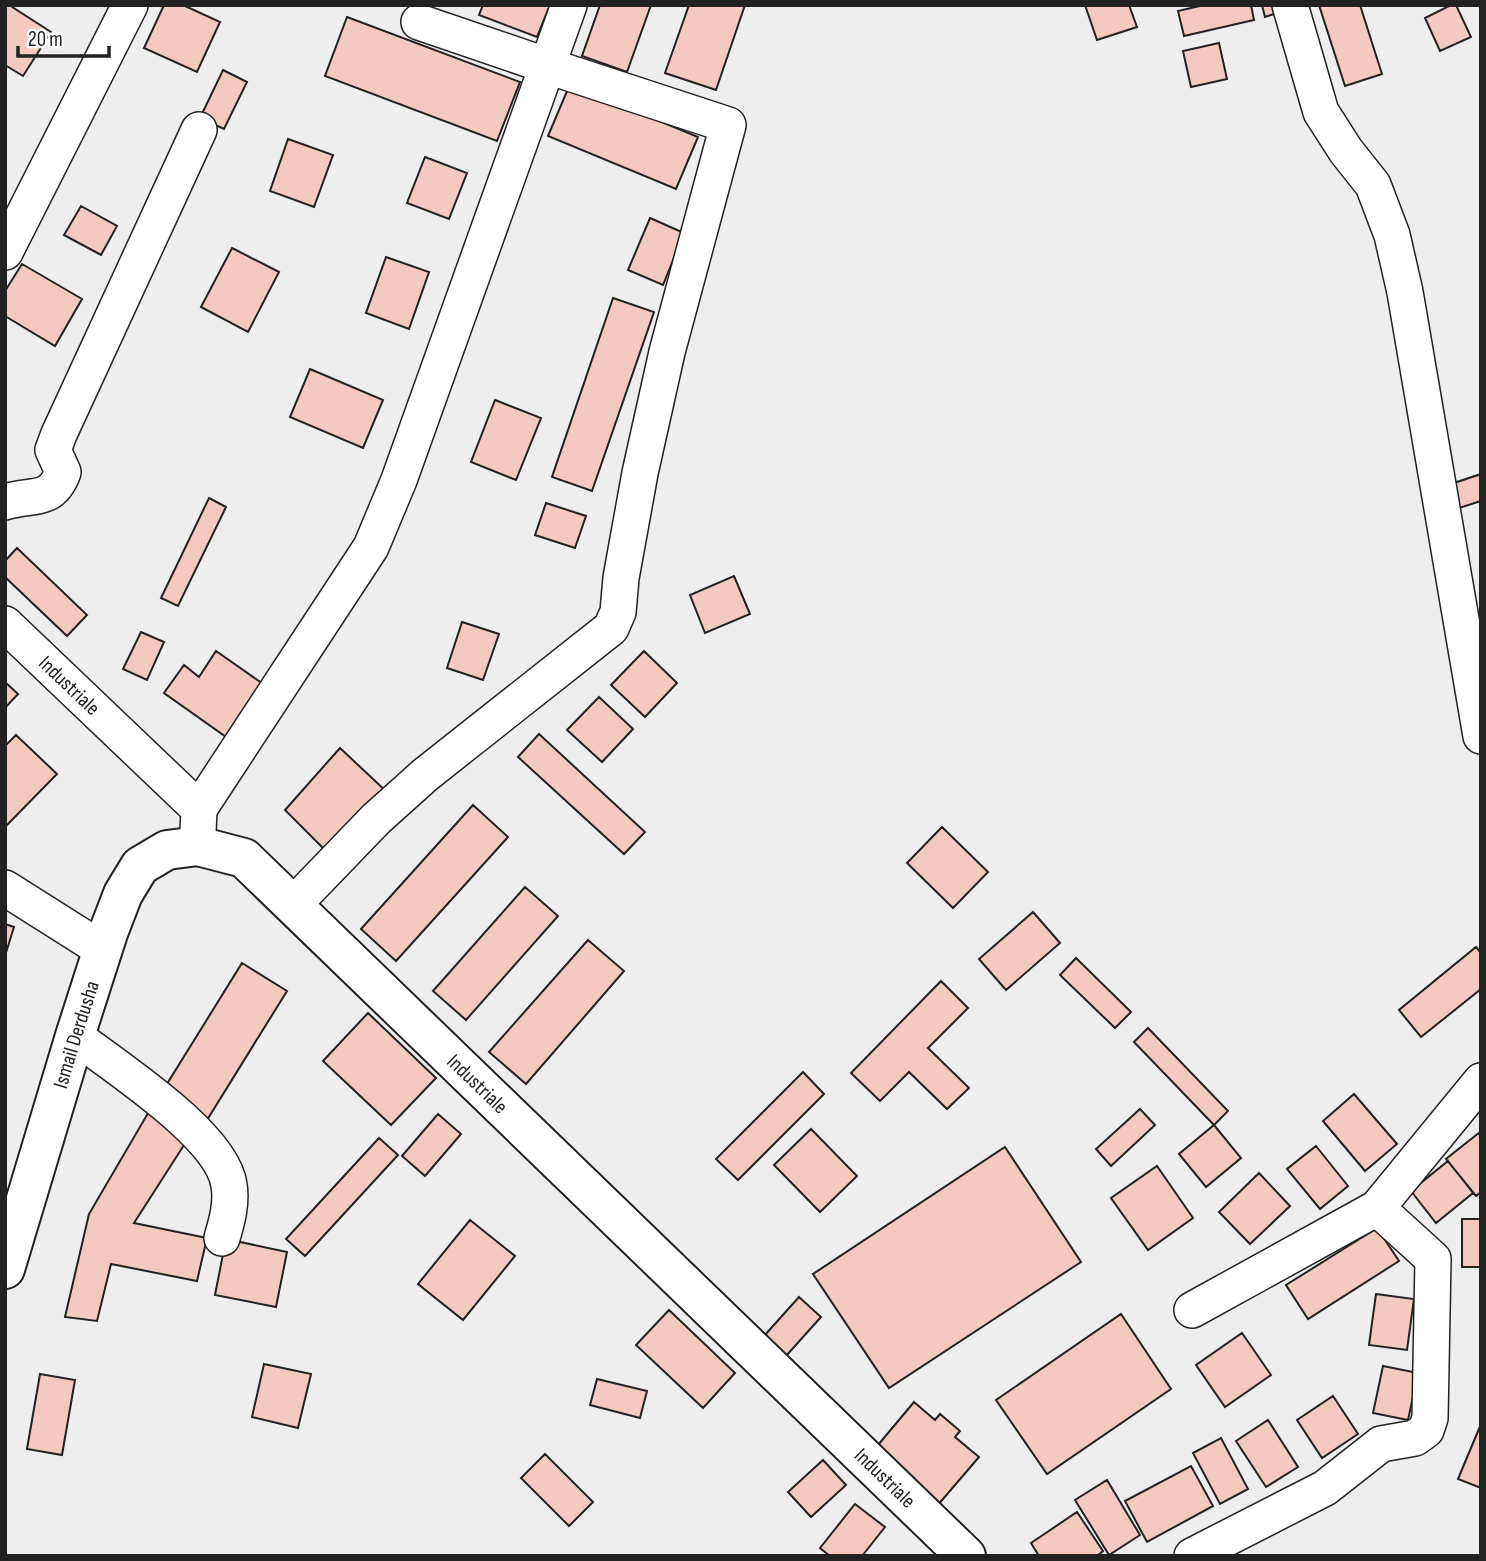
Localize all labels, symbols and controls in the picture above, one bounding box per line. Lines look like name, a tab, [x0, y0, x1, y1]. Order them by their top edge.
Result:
scale bar	[18, 14, 108, 58]
text: 20 m	[28, 27, 63, 52]
street label: Industriale	[33, 651, 105, 721]
street label: Ismail Derdusha	[48, 978, 105, 1091]
street label: Industriale	[441, 1049, 513, 1119]
street label: Industriale	[849, 1443, 921, 1513]

